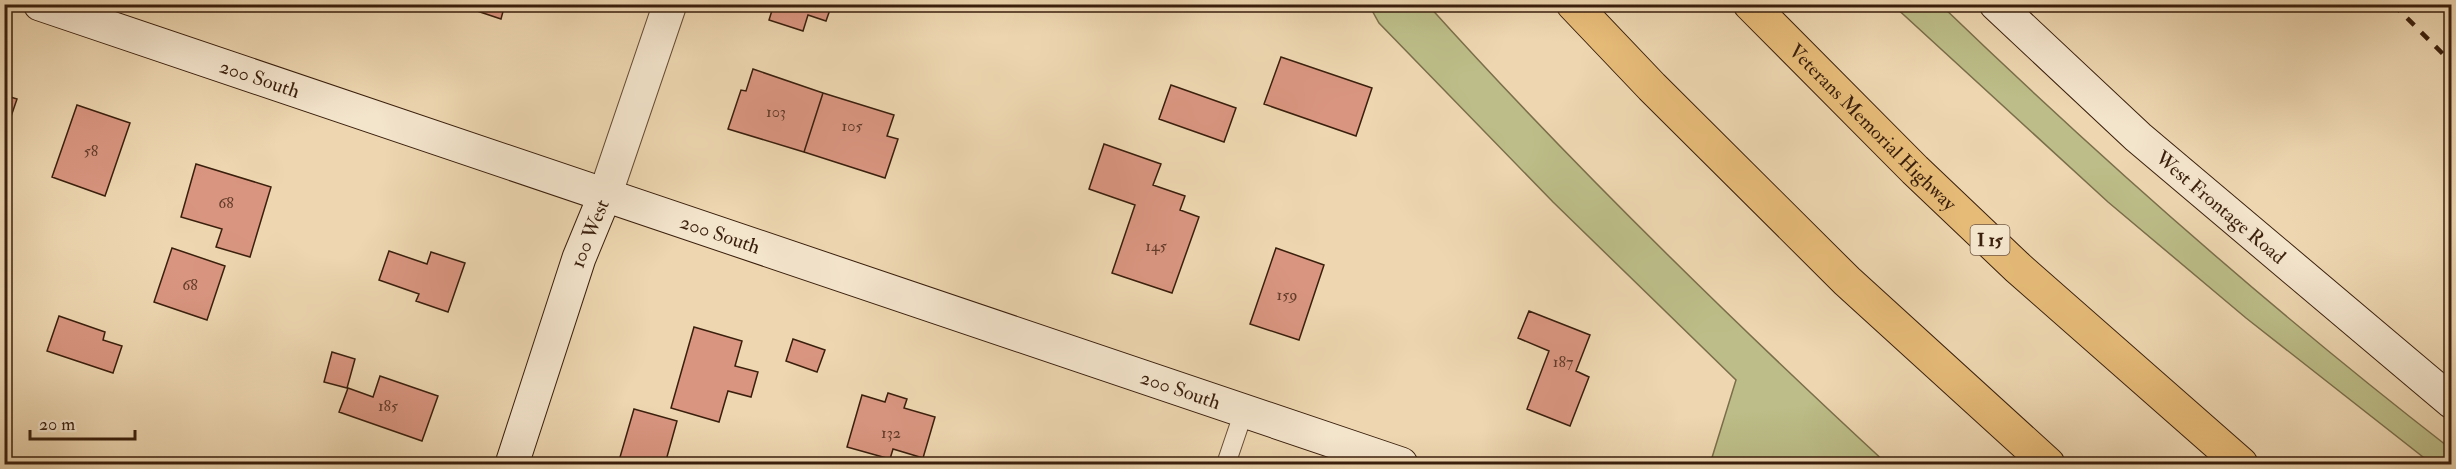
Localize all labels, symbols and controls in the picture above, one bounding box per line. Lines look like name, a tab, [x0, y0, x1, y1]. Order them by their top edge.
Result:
street label: Veterans Memorial Highway	[1784, 39, 1963, 217]
street label: 200 South	[216, 54, 303, 104]
house number: 103	[766, 102, 786, 122]
house number: 105	[842, 116, 862, 136]
house number: 58	[84, 141, 99, 161]
street label: West Frontage Road	[2150, 145, 2291, 269]
house number: 68	[218, 193, 234, 213]
street label: 100 West	[565, 195, 615, 271]
street label: 200 South	[677, 209, 764, 260]
road number: I 15	[1970, 225, 2010, 255]
house number: 145	[1145, 236, 1167, 256]
house number: 68	[182, 275, 198, 295]
house number: 159	[1277, 285, 1297, 305]
house number: 187	[1553, 352, 1574, 372]
street label: 200 South	[1137, 365, 1224, 415]
house number: 185	[378, 396, 398, 416]
scale bar	[30, 403, 135, 441]
text: 20 m	[39, 413, 75, 436]
house number: 132	[881, 423, 901, 443]

